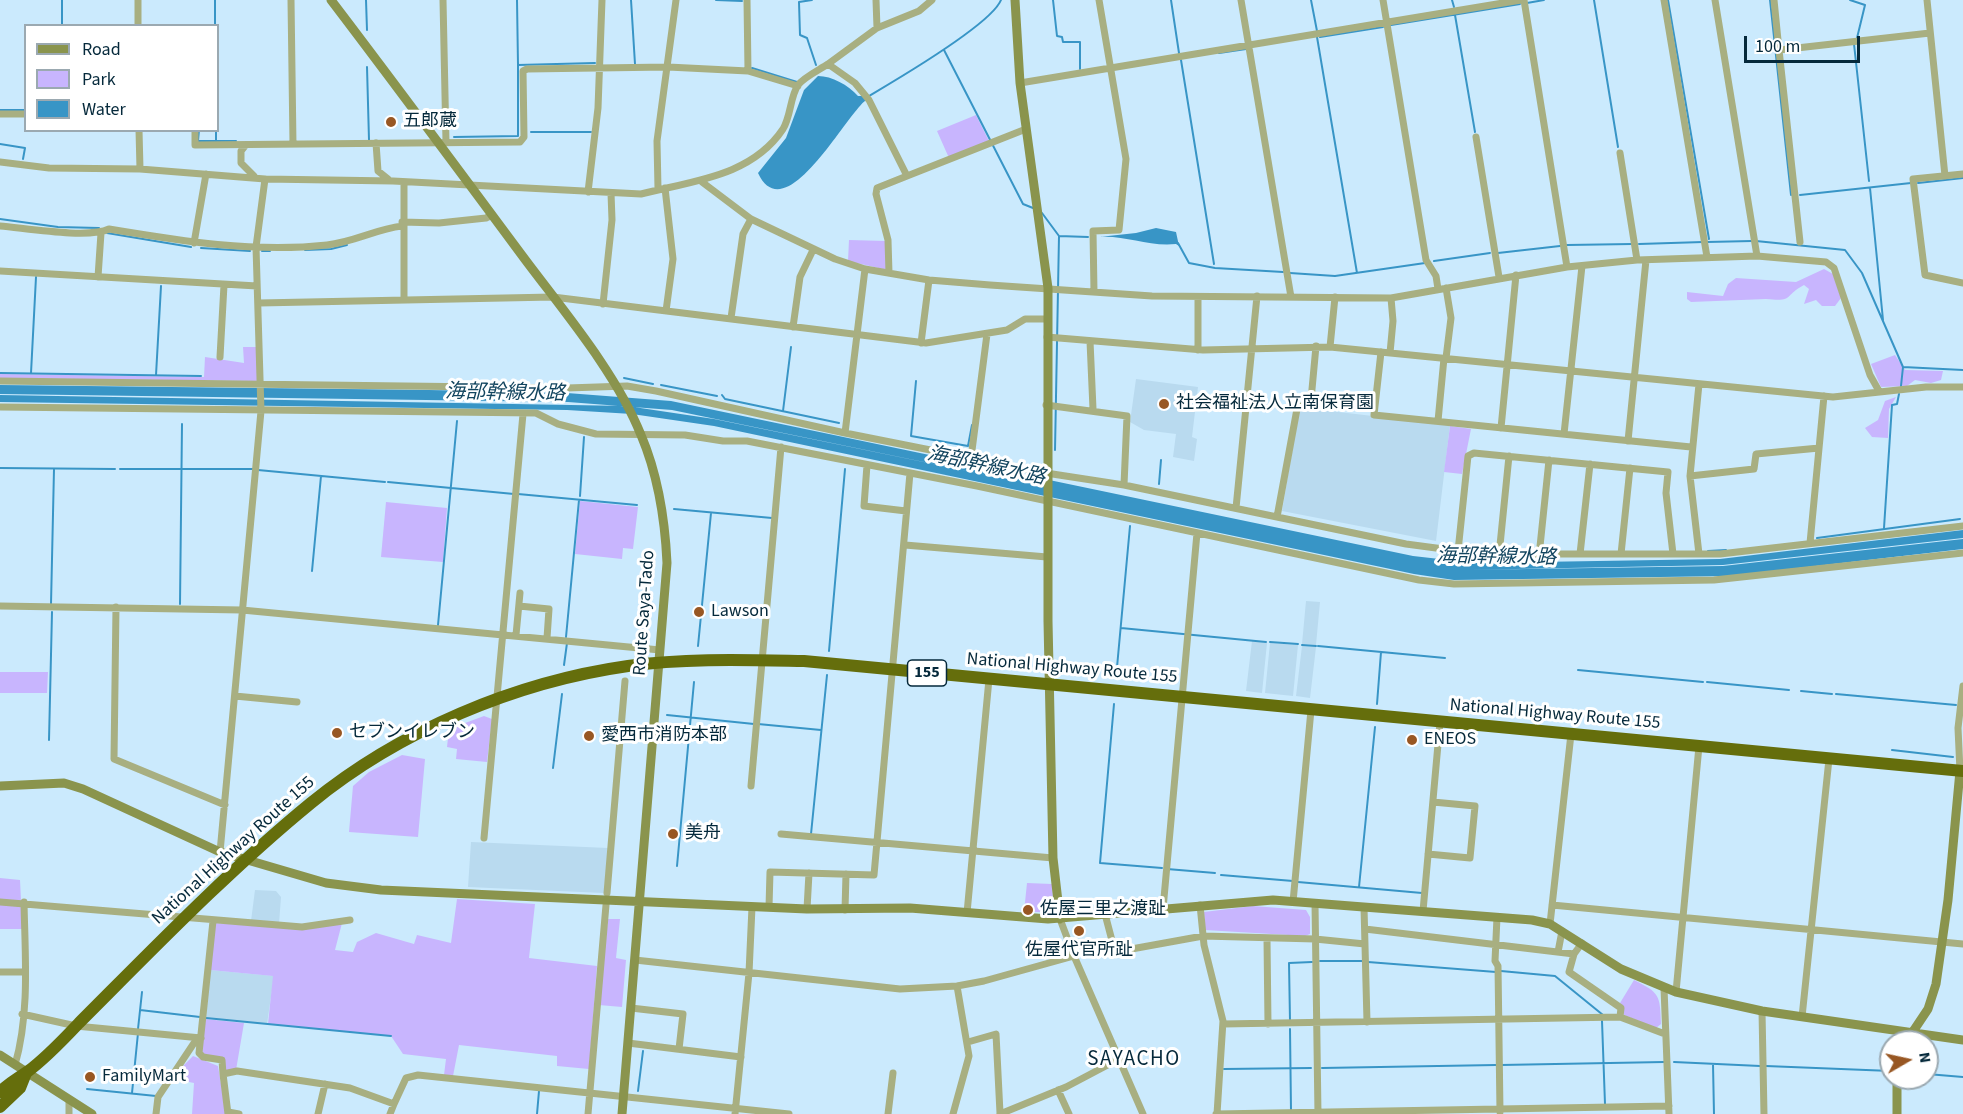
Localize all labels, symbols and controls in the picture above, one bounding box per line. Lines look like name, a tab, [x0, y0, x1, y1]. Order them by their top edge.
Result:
legend	[24, 24, 219, 132]
scale bar	[1747, 24, 1862, 62]
text: 100 m	[1755, 34, 1800, 59]
text: Road	[82, 37, 121, 62]
text: Park	[82, 67, 116, 92]
text: Water	[82, 97, 126, 122]
place label: 五郎蔵	[403, 111, 457, 133]
marker: 五郎蔵	[384, 115, 398, 129]
water label: 海部幹線水路	[445, 381, 565, 407]
place label: 社会福祉法人立南保育園	[1176, 393, 1374, 415]
marker: 社会福祉法人立南保育園	[1157, 397, 1171, 411]
water label: 海部幹線水路	[925, 443, 1047, 491]
water label: 海部幹線水路	[1436, 545, 1556, 571]
street label: Route Saya-Tado	[630, 550, 660, 676]
place label: Lawson	[711, 601, 769, 623]
marker: Lawson	[692, 605, 706, 619]
street label: National Highway Route 155	[966, 649, 1178, 689]
road number: 155	[908, 660, 946, 686]
street label: National Highway Route 155	[1449, 695, 1661, 735]
place label: セブンイレブン	[349, 722, 475, 744]
place label: 愛西市消防本部	[601, 725, 727, 747]
marker: セブンイレブン	[330, 726, 344, 740]
marker: 愛西市消防本部	[582, 729, 596, 743]
place label: ENEOS	[1424, 729, 1476, 751]
marker: ENEOS	[1405, 733, 1419, 747]
street label: National Highway Route 155	[148, 772, 320, 930]
place label: 美舟	[685, 823, 721, 845]
marker: 美舟	[666, 827, 680, 841]
place label: 佐屋三里之渡趾	[1040, 899, 1166, 921]
marker: 佐屋三里之渡趾	[1021, 903, 1035, 917]
marker: 佐屋代官所趾	[1072, 924, 1086, 938]
place label: 佐屋代官所趾	[1025, 940, 1133, 962]
north arrow	[1879, 1030, 1939, 1090]
district label: SAYACHO	[1087, 1047, 1181, 1073]
text: N	[1913, 1051, 1936, 1064]
place label: FamilyMart	[102, 1066, 186, 1088]
marker: FamilyMart	[83, 1070, 97, 1084]

